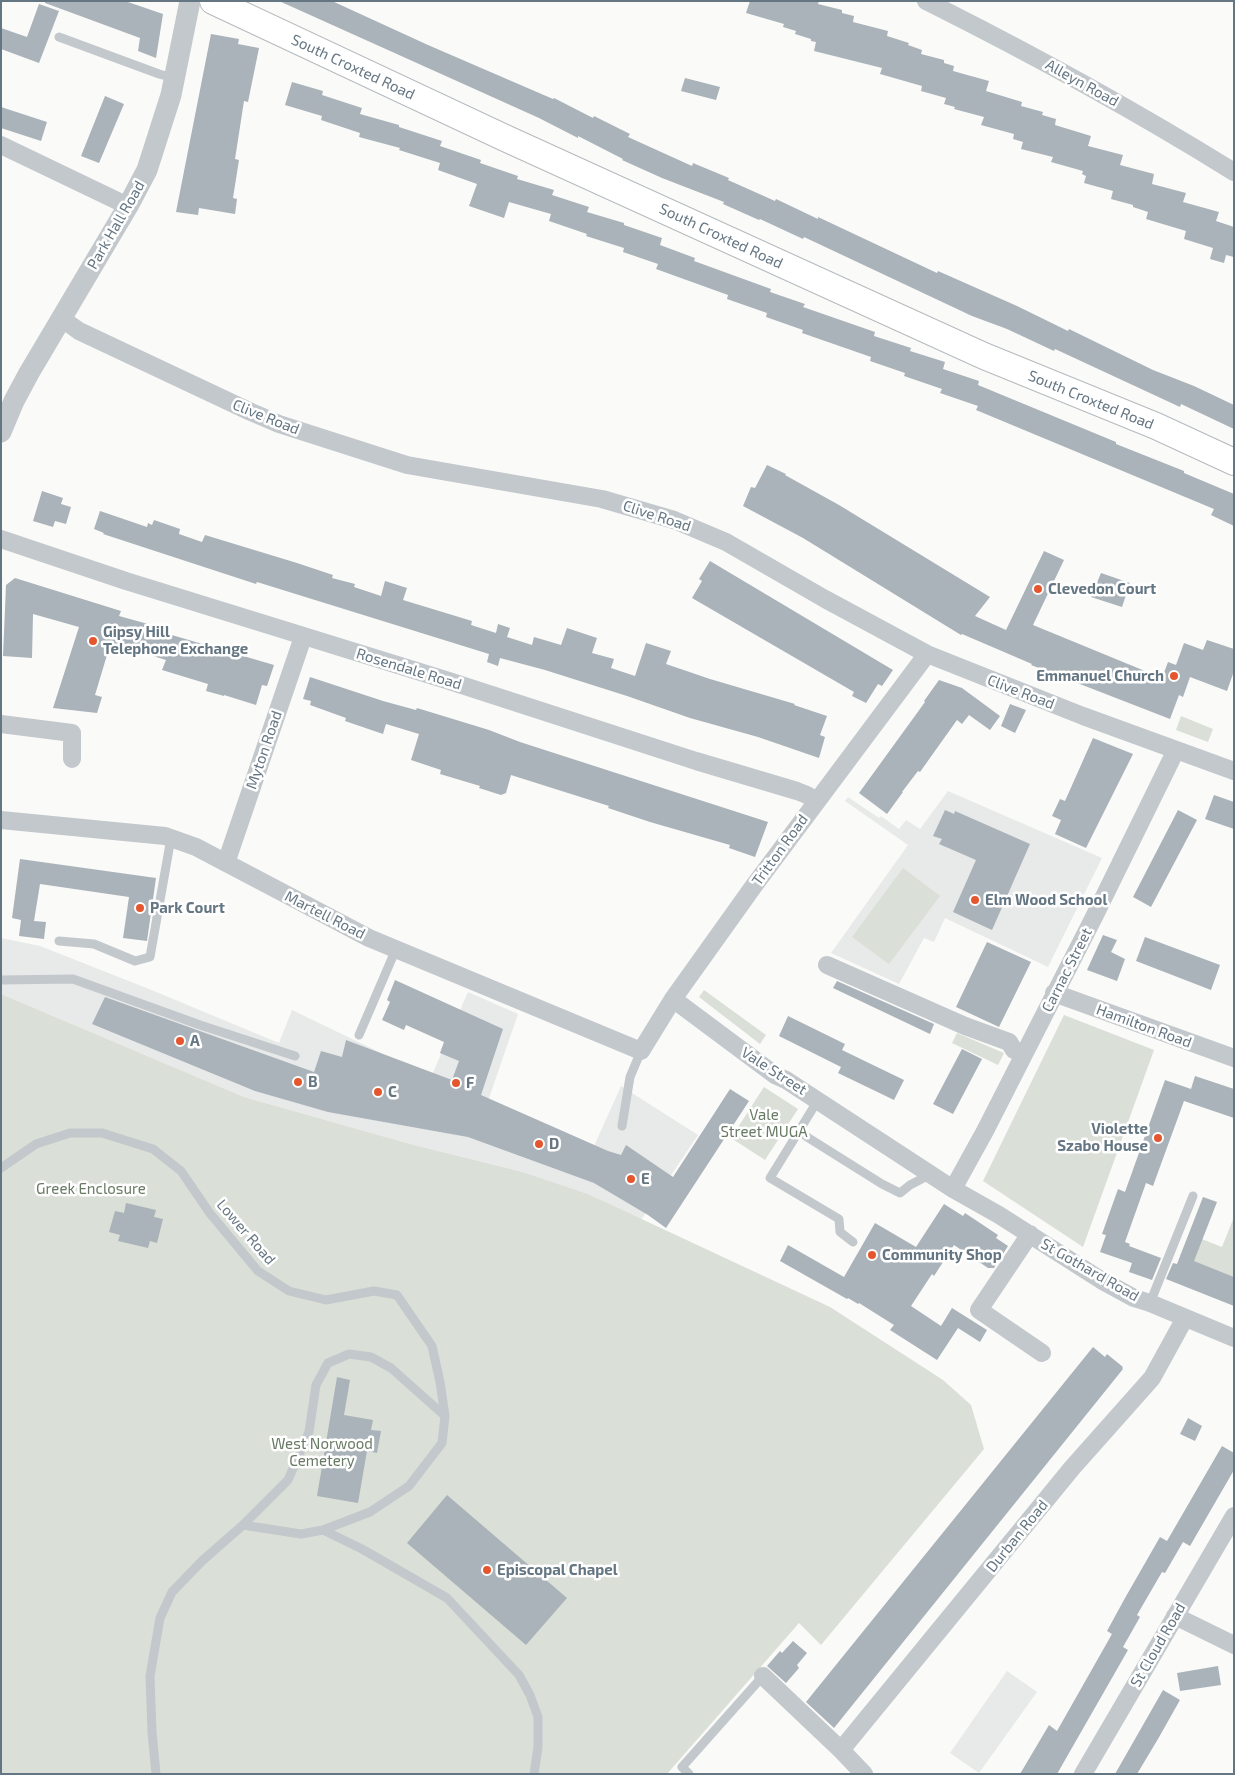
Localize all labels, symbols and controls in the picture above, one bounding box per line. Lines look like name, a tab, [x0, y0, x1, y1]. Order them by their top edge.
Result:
street label: South Croxted Road	[288, 30, 418, 104]
street label: Alleyn Road	[1042, 56, 1122, 110]
street label: Park Hall Road	[83, 178, 149, 272]
street label: South Croxted Road	[656, 199, 786, 273]
street label: South Croxted Road	[1025, 367, 1157, 433]
street label: Clive Road	[230, 395, 302, 439]
street label: Clive Road	[621, 497, 693, 535]
place label: Clevedon Court	[1048, 580, 1156, 598]
marker: Clevedon Court	[1032, 583, 1044, 595]
place label: Gipsy Hill Telephone Exchange	[103, 623, 248, 658]
marker: Gipsy Hill Telephone Exchange	[87, 635, 99, 647]
street label: Rosendale Road	[354, 644, 464, 694]
place label: Emmanuel Church	[1036, 667, 1164, 685]
marker: Emmanuel Church	[1168, 670, 1180, 682]
street label: Clive Road	[985, 671, 1057, 713]
street label: Myton Road	[242, 708, 286, 792]
street label: Tritton Road	[748, 811, 812, 889]
street label: Martell Road	[282, 887, 368, 943]
place label: Elm Wood School	[985, 891, 1107, 909]
marker: Elm Wood School	[969, 894, 981, 906]
place label: Park Court	[150, 899, 225, 917]
marker: Park Court	[134, 902, 146, 914]
street label: Carnac Street	[1038, 925, 1096, 1015]
street label: Hamilton Road	[1094, 1000, 1194, 1052]
place label: A	[190, 1032, 200, 1050]
marker: A	[174, 1035, 186, 1047]
street label: Vale Street	[738, 1043, 810, 1099]
place label: B	[308, 1073, 318, 1091]
place label: F	[466, 1074, 474, 1092]
marker: B	[292, 1076, 304, 1088]
marker: F	[450, 1077, 462, 1089]
place label: C	[388, 1083, 397, 1101]
marker: C	[372, 1086, 384, 1098]
park label: Vale Street MUGA	[721, 1106, 807, 1141]
place label: Violette Szabo House	[1057, 1120, 1148, 1155]
marker: Violette Szabo House	[1152, 1132, 1164, 1144]
place label: D	[549, 1135, 559, 1153]
marker: D	[533, 1138, 545, 1150]
place label: E	[641, 1170, 650, 1188]
marker: E	[625, 1173, 637, 1185]
park label: Greek Enclosure	[36, 1180, 146, 1198]
street label: Lower Road	[213, 1196, 279, 1268]
street label: St Gothard Road	[1038, 1235, 1142, 1305]
place label: Community Shop	[882, 1246, 1002, 1264]
marker: Community Shop	[866, 1249, 878, 1261]
park label: West Norwood Cemetery	[271, 1435, 373, 1470]
street label: Durban Road	[982, 1496, 1052, 1576]
place label: Episcopal Chapel	[497, 1561, 618, 1579]
marker: Episcopal Chapel	[481, 1564, 493, 1576]
street label: St Cloud Road	[1127, 1600, 1189, 1690]

